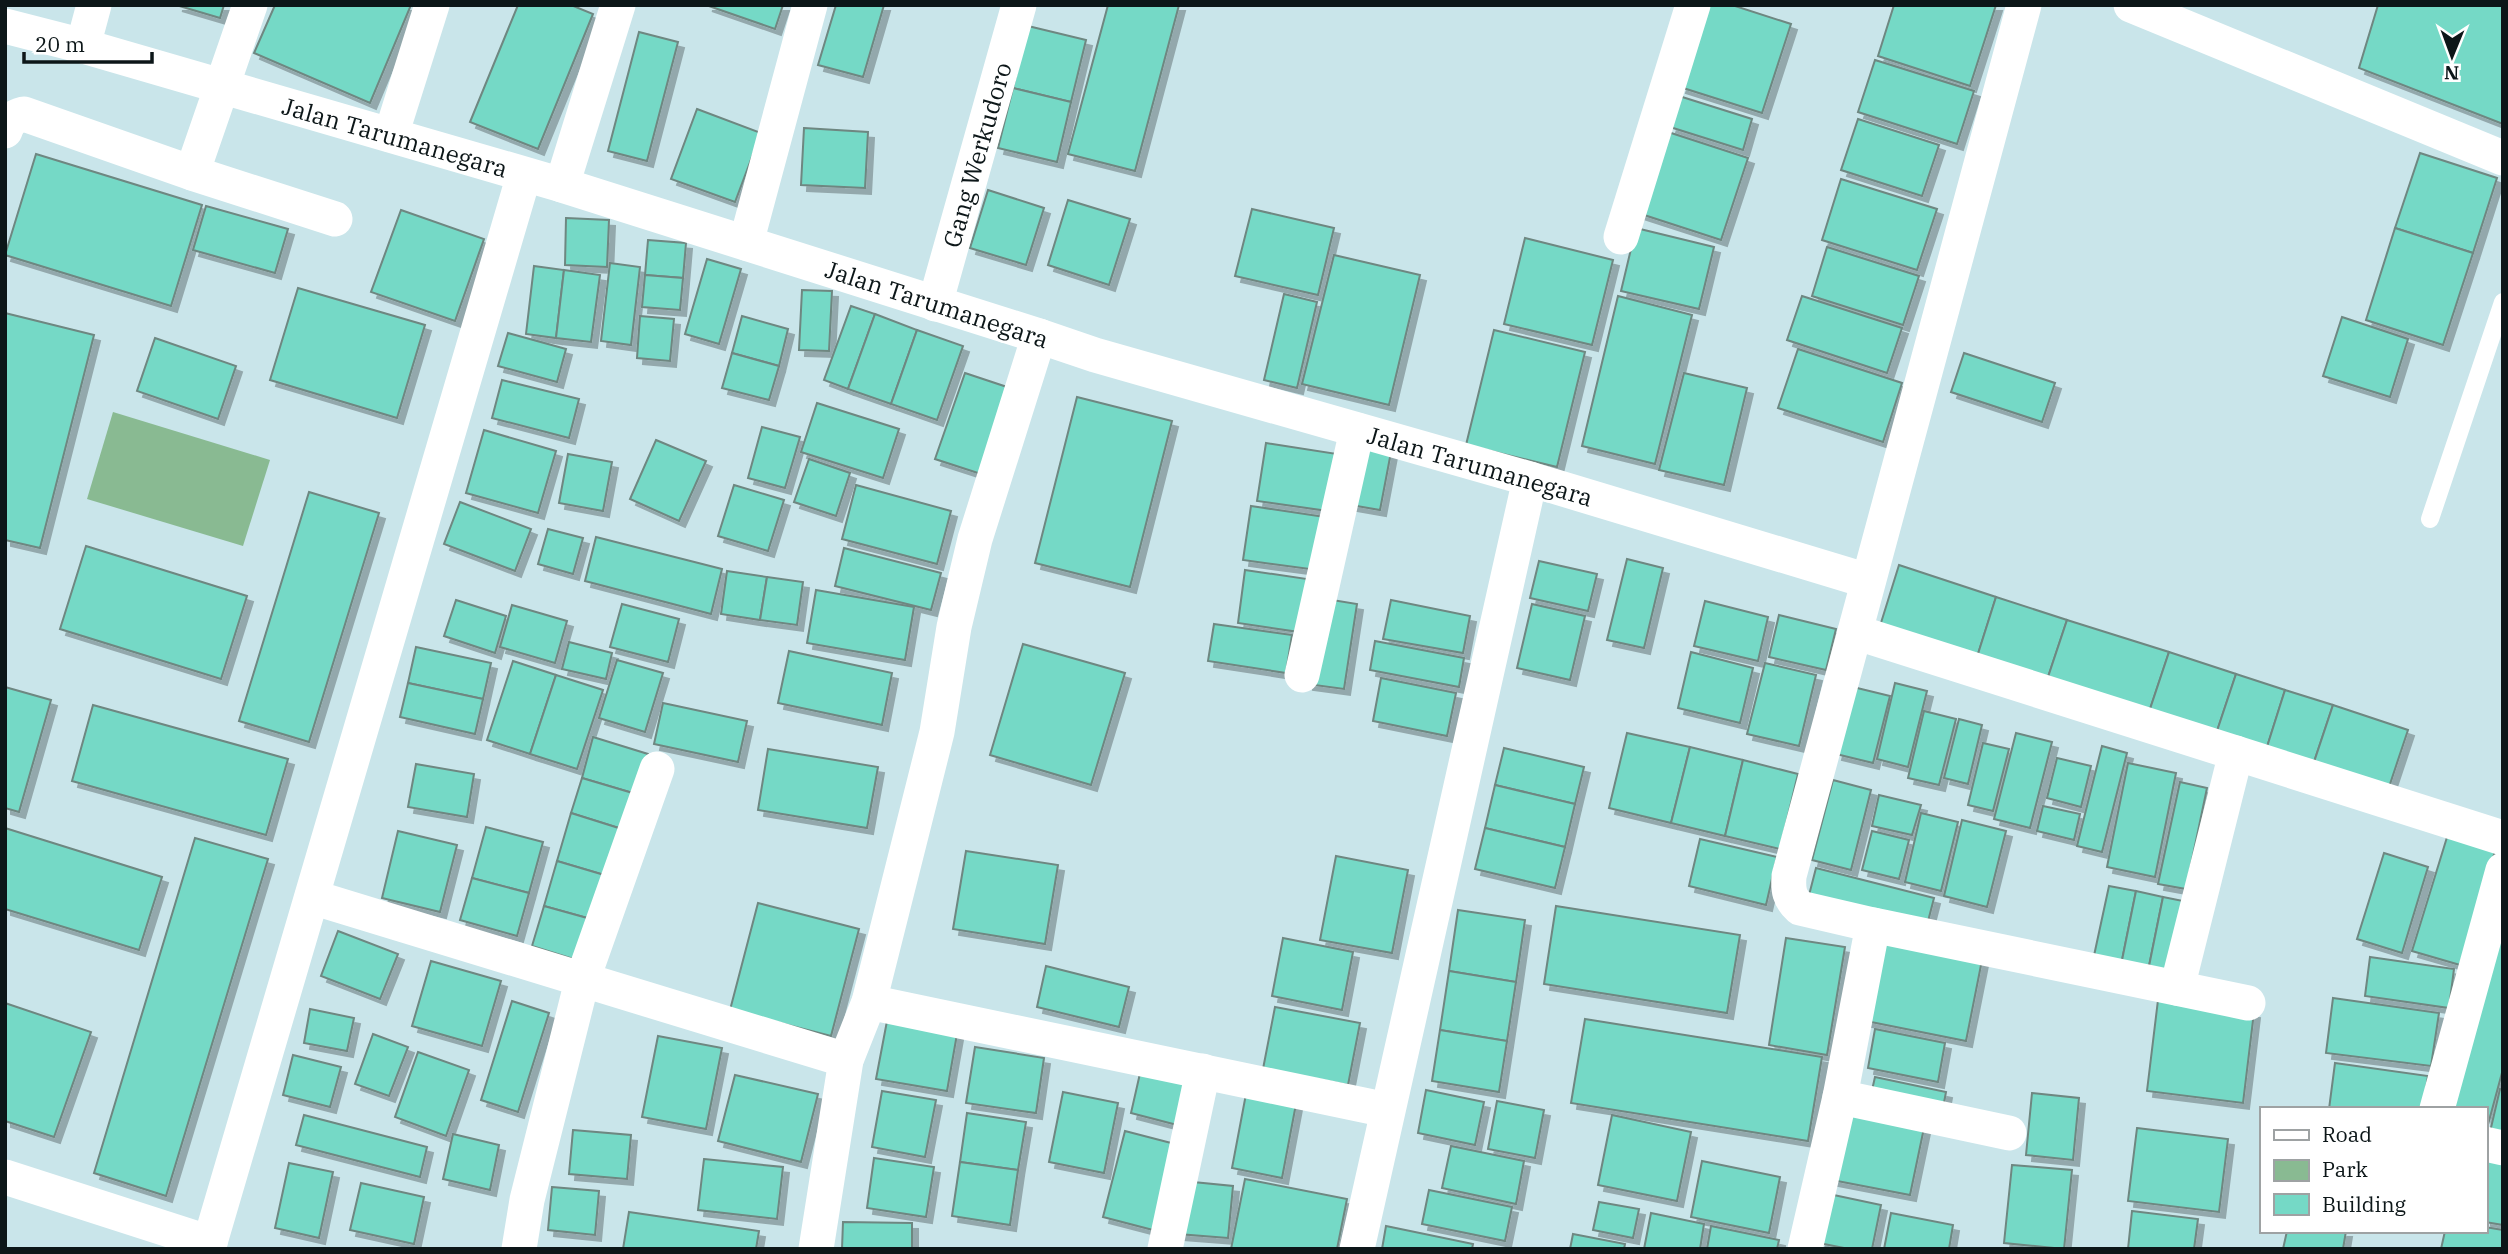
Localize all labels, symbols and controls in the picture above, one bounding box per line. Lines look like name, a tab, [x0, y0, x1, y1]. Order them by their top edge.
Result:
scale bar	[24, 21, 152, 65]
north arrow	[2417, 21, 2487, 91]
text: 20 m	[35, 30, 85, 58]
street label: Gang Werkudoro	[935, 59, 1019, 251]
text: N	[2444, 61, 2459, 85]
street label: Jalan Tarumanegara	[279, 90, 511, 184]
street label: Jalan Tarumanegara	[821, 253, 1053, 355]
street label: Jalan Tarumanegara	[1364, 419, 1596, 513]
legend	[2260, 1107, 2487, 1233]
text: Road	[2322, 1120, 2372, 1148]
text: Park	[2322, 1155, 2369, 1183]
text: Building	[2322, 1190, 2407, 1218]

